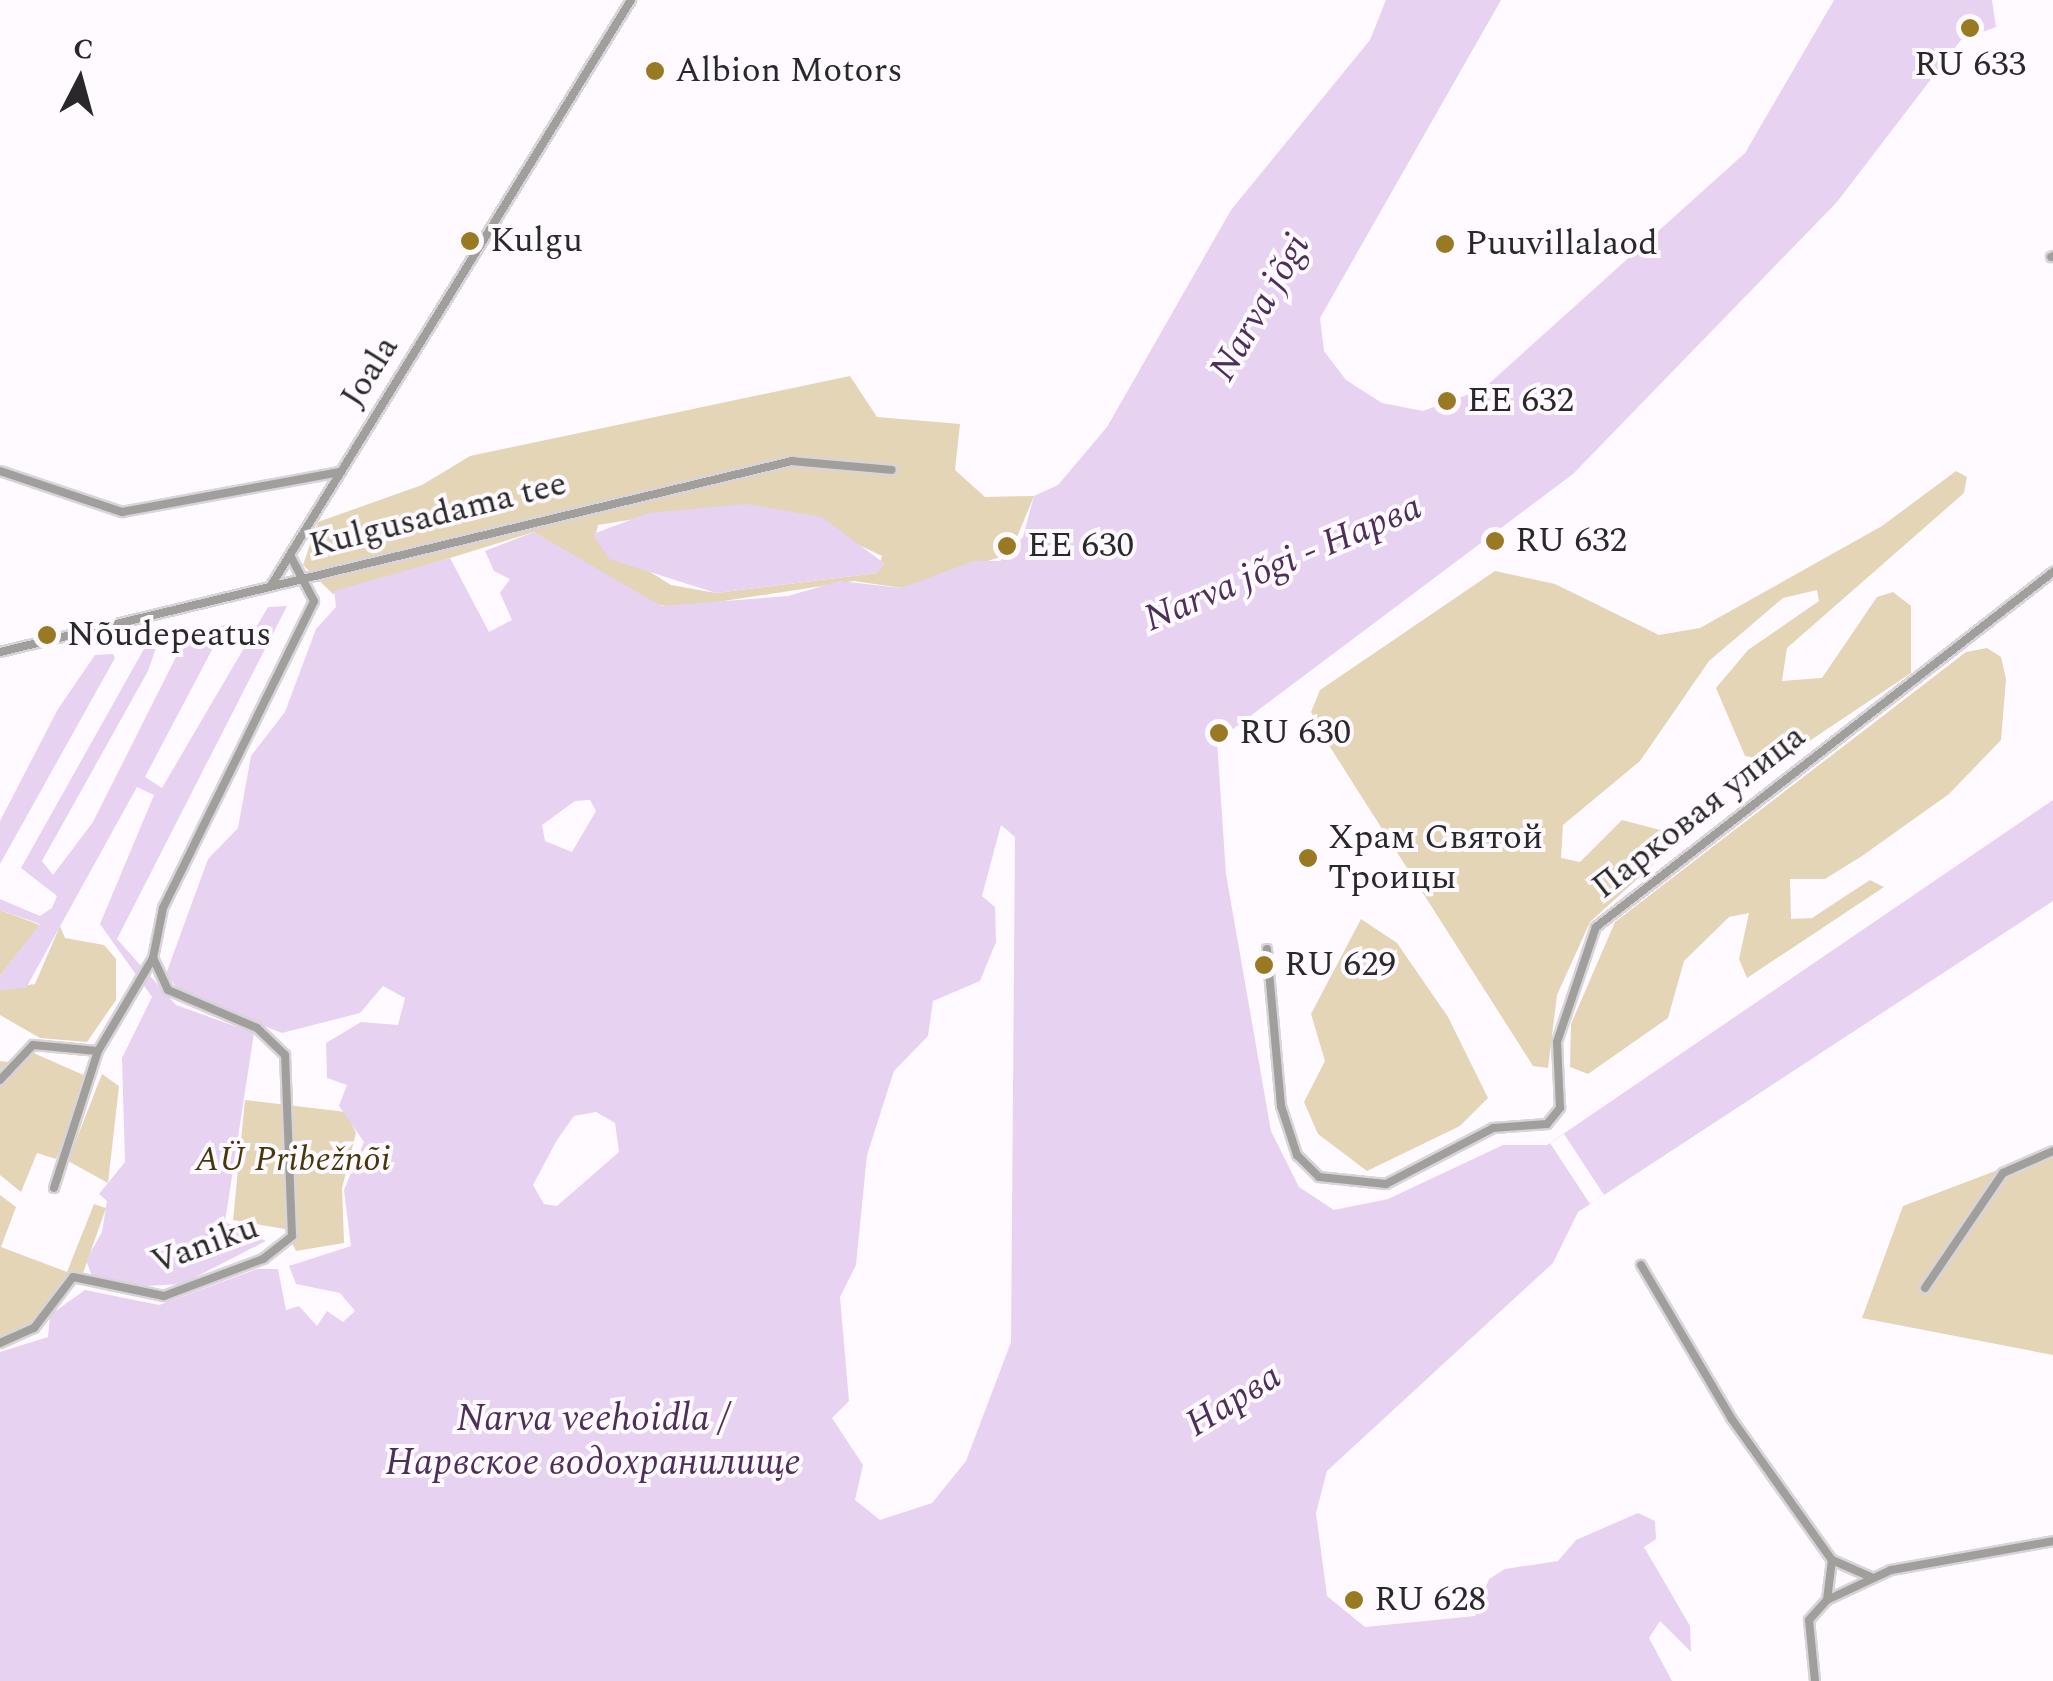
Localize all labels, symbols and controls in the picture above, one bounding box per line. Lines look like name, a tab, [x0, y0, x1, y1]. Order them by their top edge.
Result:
marker: RU 633	[1959, 17, 1981, 39]
text: С	[71, 27, 95, 72]
north arrow	[30, 30, 130, 130]
place label: RU 633	[1914, 44, 2026, 86]
place label: Albion Motors	[675, 50, 903, 92]
marker: Albion Motors	[644, 60, 666, 82]
place label: Kulgu	[490, 220, 583, 262]
place label: Puuvillalaod	[1465, 223, 1658, 265]
water label: Narva jõgi	[1201, 226, 1321, 390]
marker: Kulgu	[459, 230, 481, 252]
marker: Puuvillalaod	[1434, 233, 1456, 255]
street label: Joala	[332, 328, 408, 416]
place label: EE 632	[1467, 380, 1574, 422]
marker: EE 632	[1436, 390, 1458, 412]
street label: Kulgusadama tee	[305, 463, 571, 567]
water label: Narva jõgi - Нарва	[1137, 485, 1429, 643]
place label: RU 632	[1515, 520, 1627, 562]
place label: EE 630	[1027, 525, 1134, 567]
marker: RU 632	[1484, 530, 1506, 552]
marker: EE 630	[996, 535, 1018, 557]
place label: Nõudepeatus	[67, 614, 271, 656]
marker: Nõudepeatus	[36, 624, 58, 646]
place label: RU 630	[1239, 712, 1351, 754]
street label: Парковая улица	[1584, 716, 1814, 908]
marker: RU 630	[1208, 722, 1230, 744]
place label: Храм Святой Троицы	[1328, 817, 1543, 899]
marker: Храм Святой Троицы	[1297, 847, 1319, 869]
place label: RU 629	[1284, 944, 1396, 986]
marker: RU 629	[1253, 954, 1275, 976]
park label: AÜ Pribežnõi	[195, 1139, 391, 1181]
street label: Vaniku	[146, 1206, 264, 1284]
water label: Нарва	[1178, 1354, 1290, 1448]
water label: Narva veehoidla / Нарвское водохранилище	[385, 1397, 801, 1486]
place label: RU 628	[1374, 1579, 1486, 1621]
marker: RU 628	[1343, 1589, 1365, 1611]

